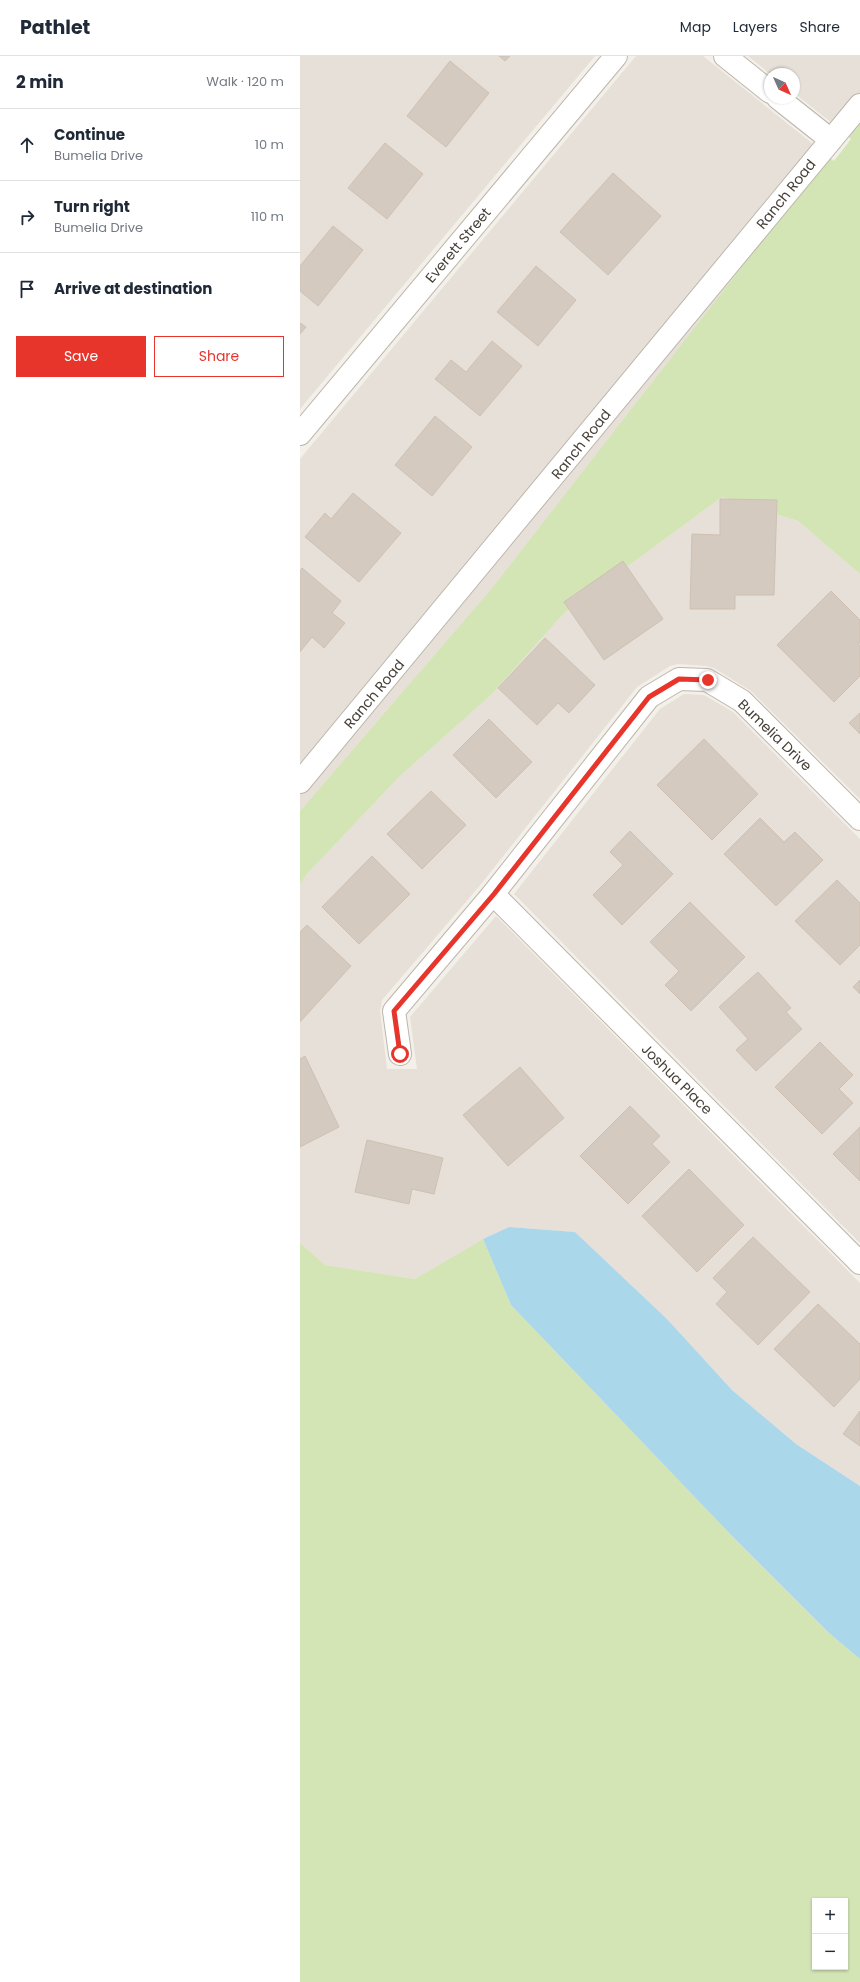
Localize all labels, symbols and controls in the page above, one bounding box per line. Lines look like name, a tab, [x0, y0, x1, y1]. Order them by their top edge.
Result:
text: Pathlet	[20, 14, 90, 41]
text: Map	[680, 17, 711, 37]
text: Layers	[733, 17, 777, 37]
text: Share	[799, 17, 840, 37]
north arrow	[764, 68, 800, 104]
text: 2 min	[16, 70, 64, 94]
text: Walk · 120 m	[206, 72, 284, 91]
text: Continue	[54, 124, 125, 145]
icon: ahead	[16, 134, 38, 156]
text: 10 m	[255, 135, 284, 154]
text: Bumelia Drive	[54, 146, 143, 165]
street label: Ranch Road	[752, 155, 820, 233]
text: Turn right	[54, 196, 130, 217]
street label: Everett Street	[421, 203, 495, 287]
icon: right	[16, 206, 38, 228]
text: 110 m	[251, 207, 284, 226]
text: Bumelia Drive	[54, 218, 143, 237]
icon: arrive	[16, 278, 38, 300]
text: Arrive at destination	[54, 278, 212, 299]
button: Save	[16, 336, 146, 377]
button: Share	[154, 336, 284, 377]
street label: Ranch Road	[547, 405, 615, 483]
street label: Ranch Road	[339, 655, 409, 733]
route end	[699, 671, 717, 689]
street label: Bumelia Drive	[734, 695, 817, 776]
street label: Joshua Place	[637, 1039, 717, 1119]
route start	[391, 1045, 409, 1063]
map controls	[812, 1898, 848, 1970]
button: +	[812, 1898, 848, 1934]
button: −	[812, 1934, 848, 1970]

